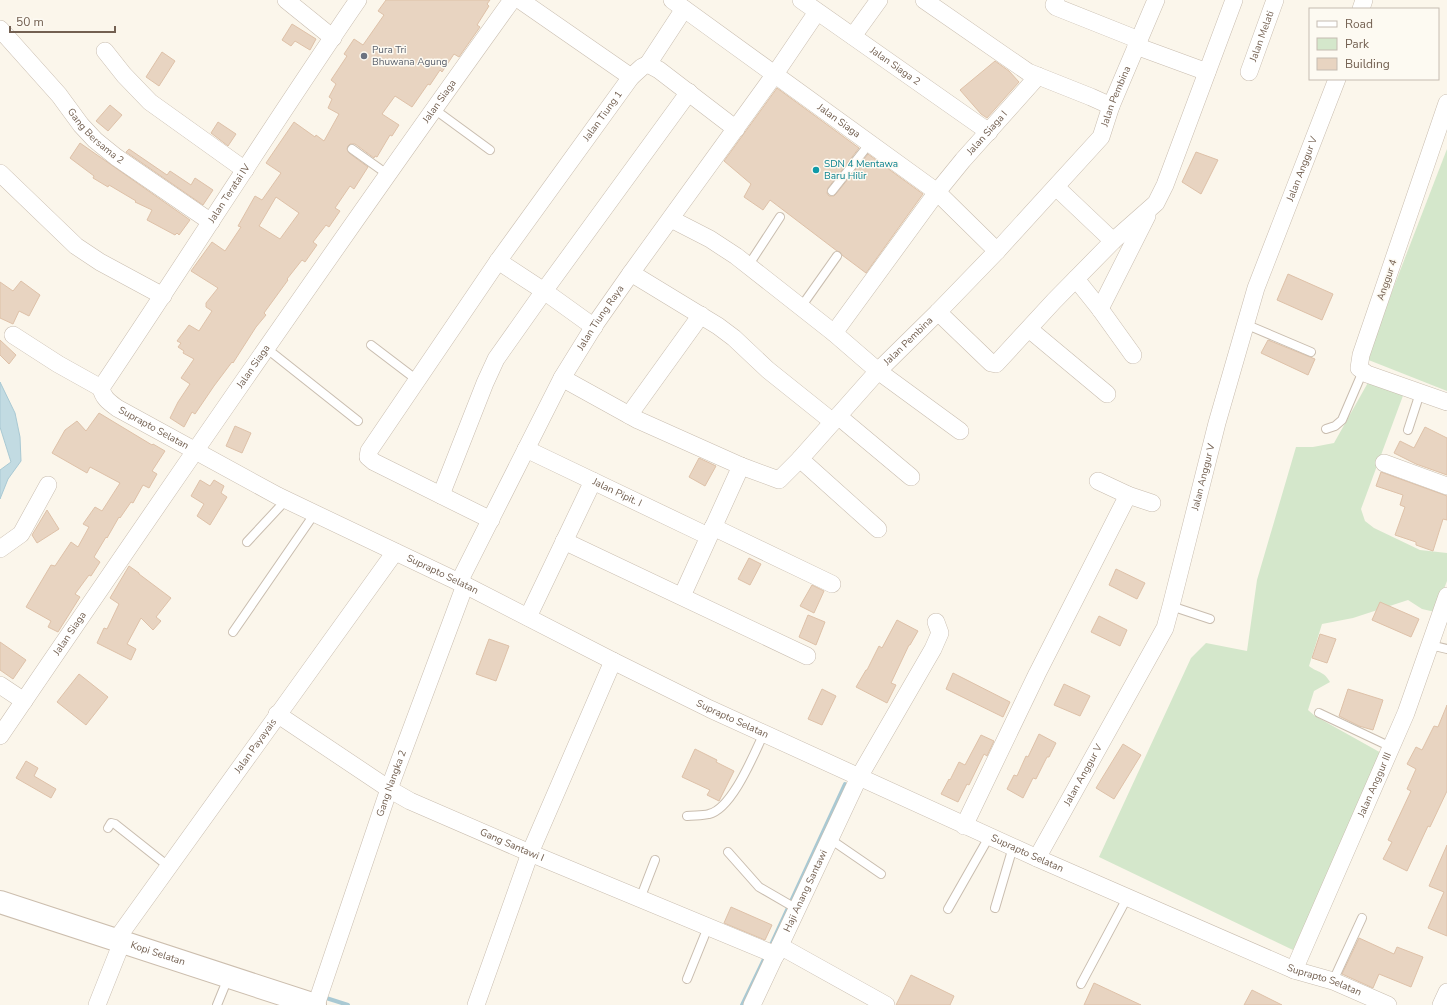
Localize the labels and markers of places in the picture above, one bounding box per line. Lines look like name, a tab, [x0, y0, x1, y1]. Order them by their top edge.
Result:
place label: Pura Tri Bhuwana Agung	[372, 43, 448, 69]
marker: Pura Tri Bhuwana Agung	[359, 51, 369, 61]
place label: SDN 4 Mentawa Baru Hilir	[824, 157, 898, 183]
marker: SDN 4 Mentawa Baru Hilir	[811, 165, 821, 175]

